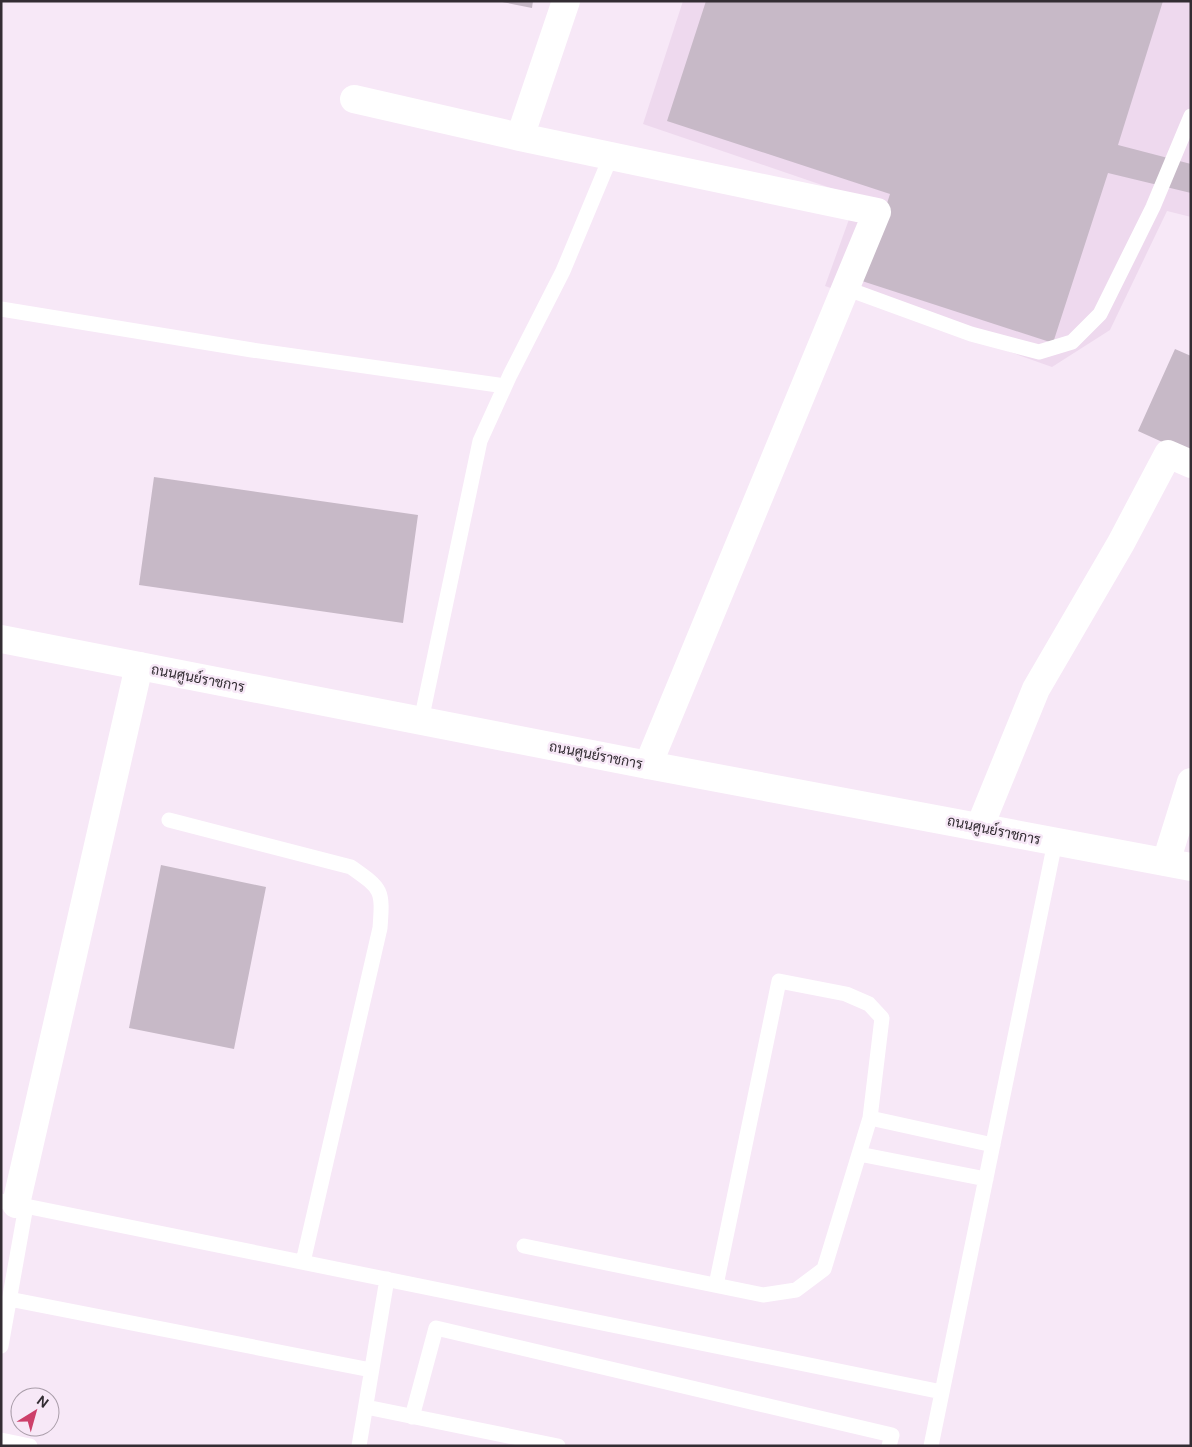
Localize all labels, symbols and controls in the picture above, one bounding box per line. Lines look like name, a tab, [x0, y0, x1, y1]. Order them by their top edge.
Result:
street label: ถนนศูนย์ราชการ	[149, 660, 247, 697]
street label: ถนนศูนย์ราชการ	[547, 737, 645, 774]
street label: ถนนศูนย์ราชการ	[945, 811, 1043, 850]
north arrow	[10, 1387, 60, 1437]
text: N	[33, 1391, 52, 1412]

